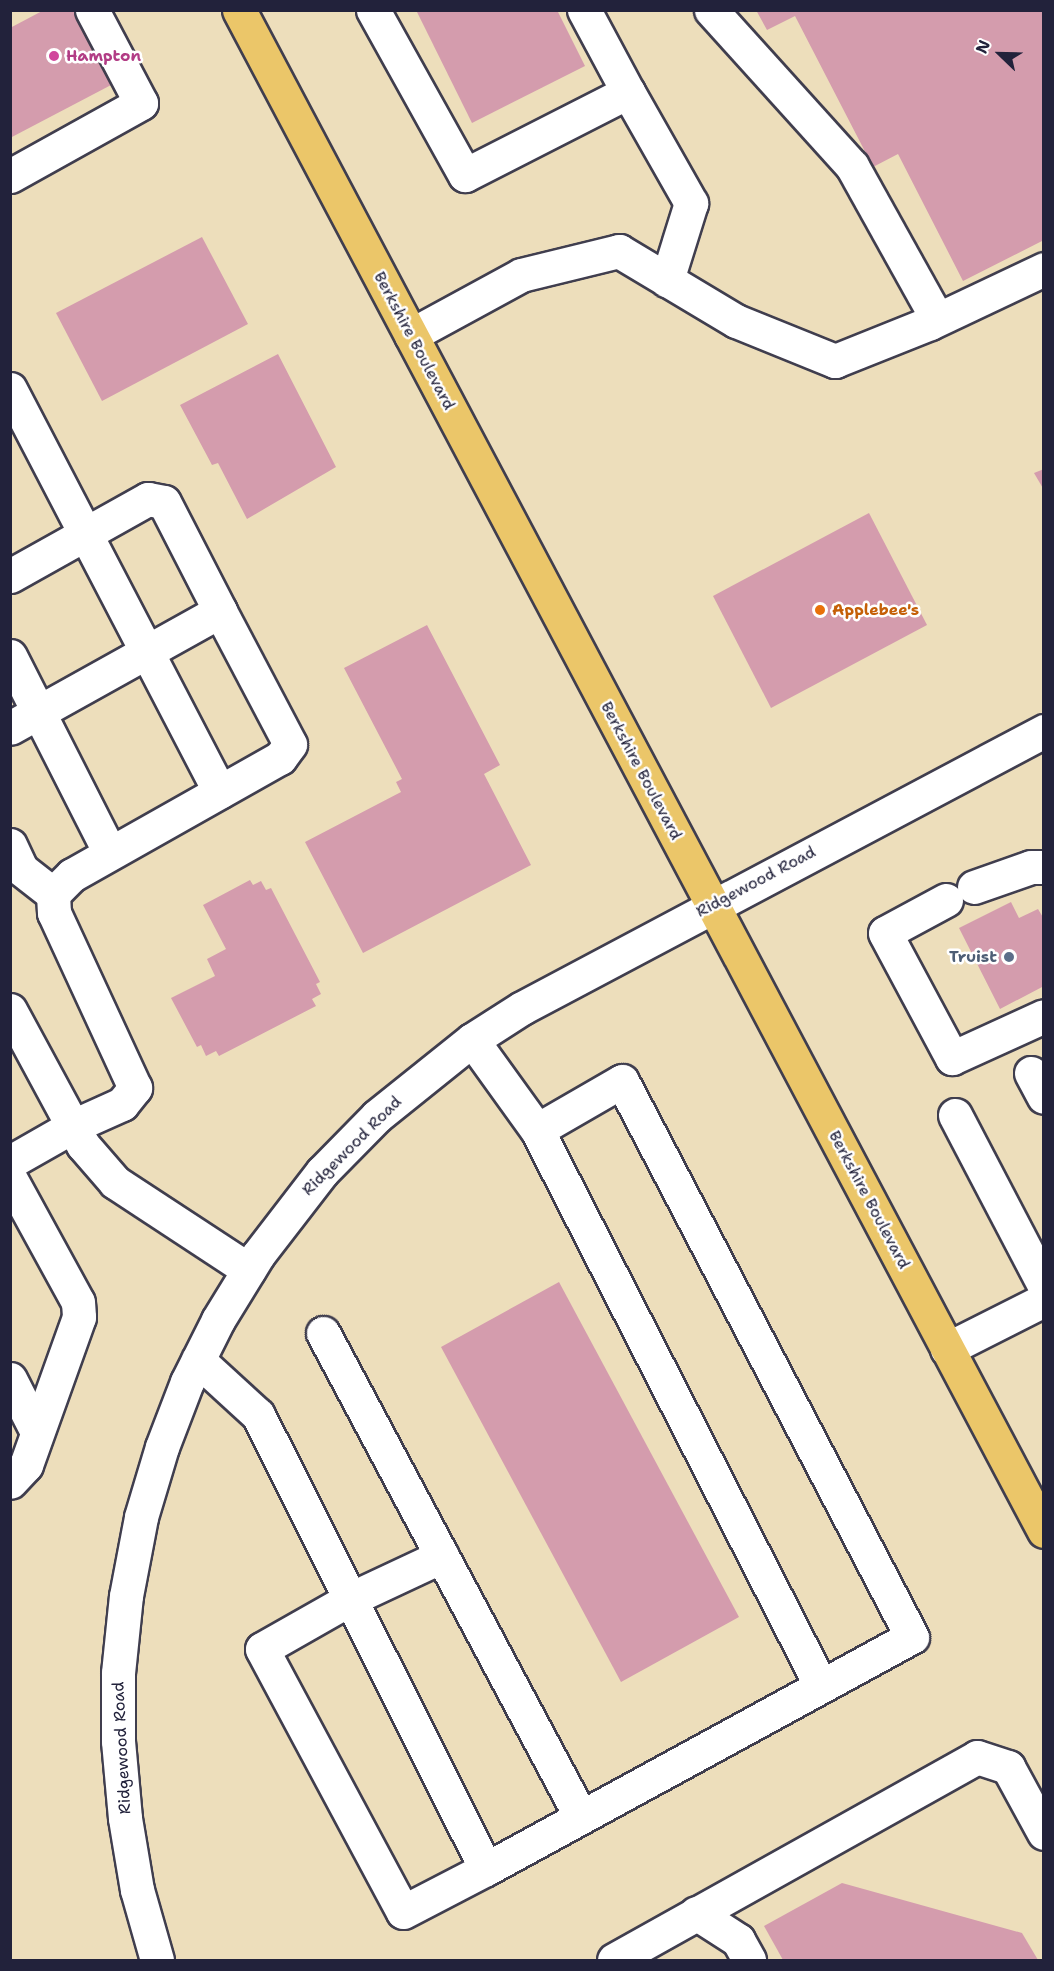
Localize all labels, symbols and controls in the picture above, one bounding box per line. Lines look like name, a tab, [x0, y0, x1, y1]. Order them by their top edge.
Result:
north arrow	[970, 24, 1030, 84]
text: N	[971, 37, 995, 57]
place label: Hampton	[66, 46, 141, 66]
marker: Hampton	[47, 49, 61, 63]
street label: Berkshire Boulevard	[369, 269, 459, 413]
place label: Applebee's	[832, 600, 919, 620]
marker: Applebee's	[813, 603, 827, 617]
street label: Berkshire Boulevard	[596, 699, 686, 843]
street label: Ridgewood Road	[693, 842, 819, 922]
place label: Truist	[949, 947, 997, 967]
marker: Truist	[1002, 950, 1016, 964]
street label: Ridgewood Road	[298, 1092, 406, 1200]
street label: Berkshire Boulevard	[824, 1128, 914, 1272]
street label: Ridgewood Road	[109, 1681, 135, 1815]

